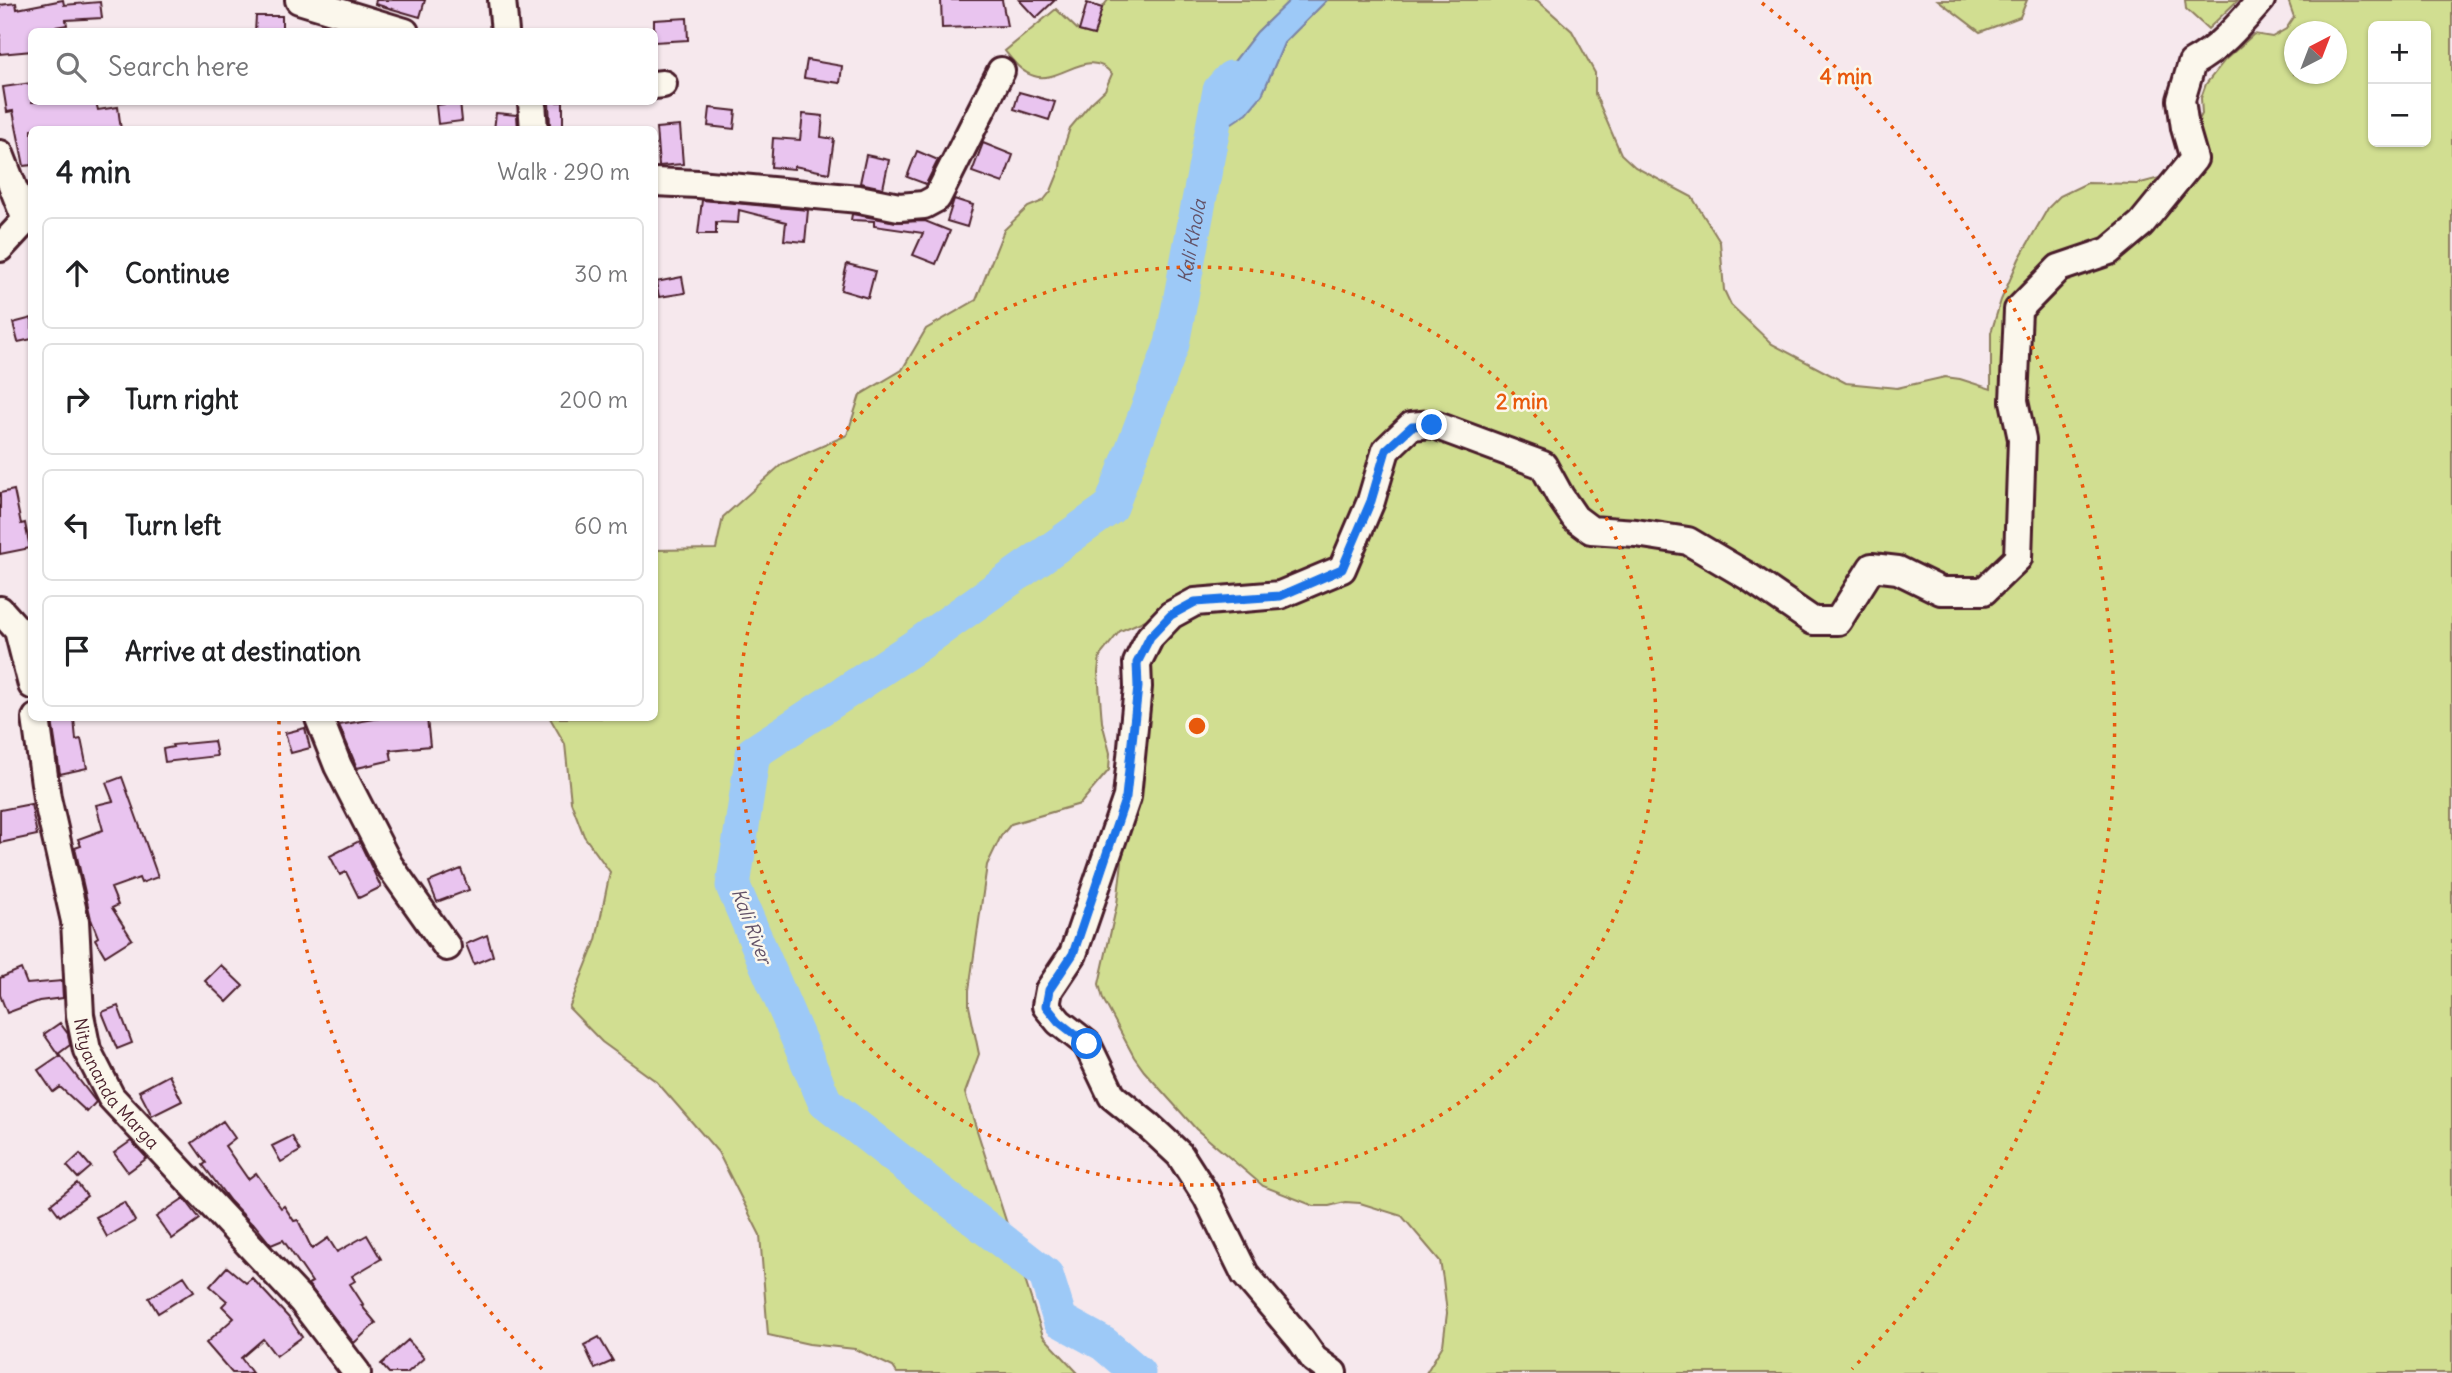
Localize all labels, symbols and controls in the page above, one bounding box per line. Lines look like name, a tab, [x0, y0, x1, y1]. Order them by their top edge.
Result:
north arrow	[2284, 21, 2347, 84]
map controls	[2368, 21, 2431, 147]
button: +	[2368, 21, 2431, 84]
search box	[28, 28, 658, 105]
icon: search	[52, 48, 90, 86]
text: Search here	[108, 50, 249, 83]
text: 4 min	[1820, 63, 1872, 90]
button: −	[2368, 84, 2431, 147]
text: 4 min	[56, 153, 131, 191]
text: Walk · 290 m	[497, 157, 630, 186]
water label: Kali Khola	[1172, 197, 1211, 285]
icon: ahead	[58, 254, 96, 292]
text: Continue	[125, 257, 230, 290]
text: 30 m	[574, 259, 628, 288]
icon: right	[58, 380, 96, 418]
text: Turn right	[125, 383, 238, 416]
text: 200 m	[559, 385, 628, 414]
text: 2 min	[1496, 388, 1548, 415]
route end	[1416, 409, 1447, 440]
icon: left	[58, 506, 96, 544]
text: Turn left	[125, 509, 221, 542]
text: 60 m	[574, 511, 628, 540]
icon: arrive	[58, 632, 96, 670]
text: Arrive at destination	[125, 635, 361, 668]
centre of rings	[1185, 714, 1209, 738]
water label: Kali River	[727, 885, 778, 969]
street label: Nityananda Marga	[69, 1016, 165, 1153]
route start	[1071, 1028, 1102, 1059]

